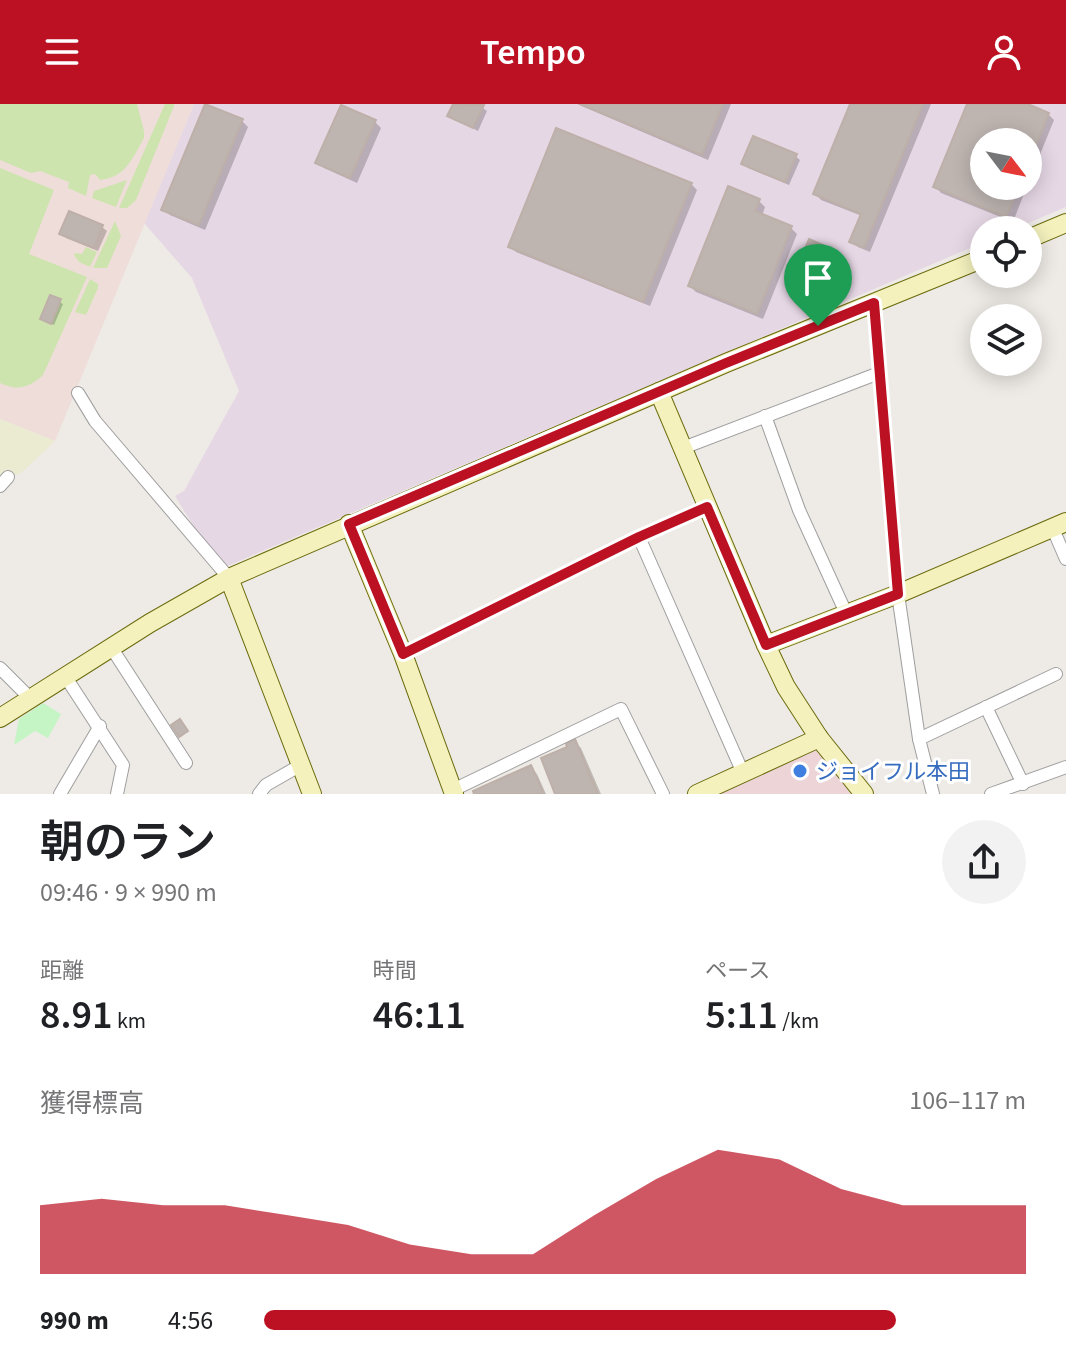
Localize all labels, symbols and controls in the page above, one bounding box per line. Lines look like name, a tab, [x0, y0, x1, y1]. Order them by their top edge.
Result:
text: Tempo	[480, 27, 586, 78]
icon: menu	[40, 30, 84, 74]
icon: person	[982, 30, 1026, 74]
north arrow	[970, 128, 1042, 200]
map controls	[970, 128, 1042, 376]
button: locate	[970, 216, 1042, 288]
pin	[784, 244, 852, 326]
icon: arrive	[796, 256, 840, 300]
button: layers	[970, 304, 1042, 376]
place label: ジョイフル本田	[816, 756, 970, 788]
marker: ジョイフル本田	[791, 762, 809, 780]
text: 朝のラン	[40, 812, 216, 875]
button: share	[942, 820, 1026, 904]
text: 09:46 · 9 × 990 m	[40, 874, 217, 911]
text: 距離	[40, 955, 84, 987]
text: 時間	[373, 955, 417, 987]
text: ペース	[705, 955, 770, 987]
text: 8.91	[40, 987, 113, 1044]
text: 46:11	[373, 987, 466, 1044]
text: 5:11	[705, 987, 778, 1044]
text: km	[113, 1005, 146, 1037]
text: /km	[778, 1005, 819, 1037]
text: 106–117 m	[909, 1082, 1026, 1119]
text: 獲得標高	[40, 1085, 144, 1122]
text: 990 m	[40, 1302, 109, 1339]
text: 4:56	[168, 1302, 213, 1339]

